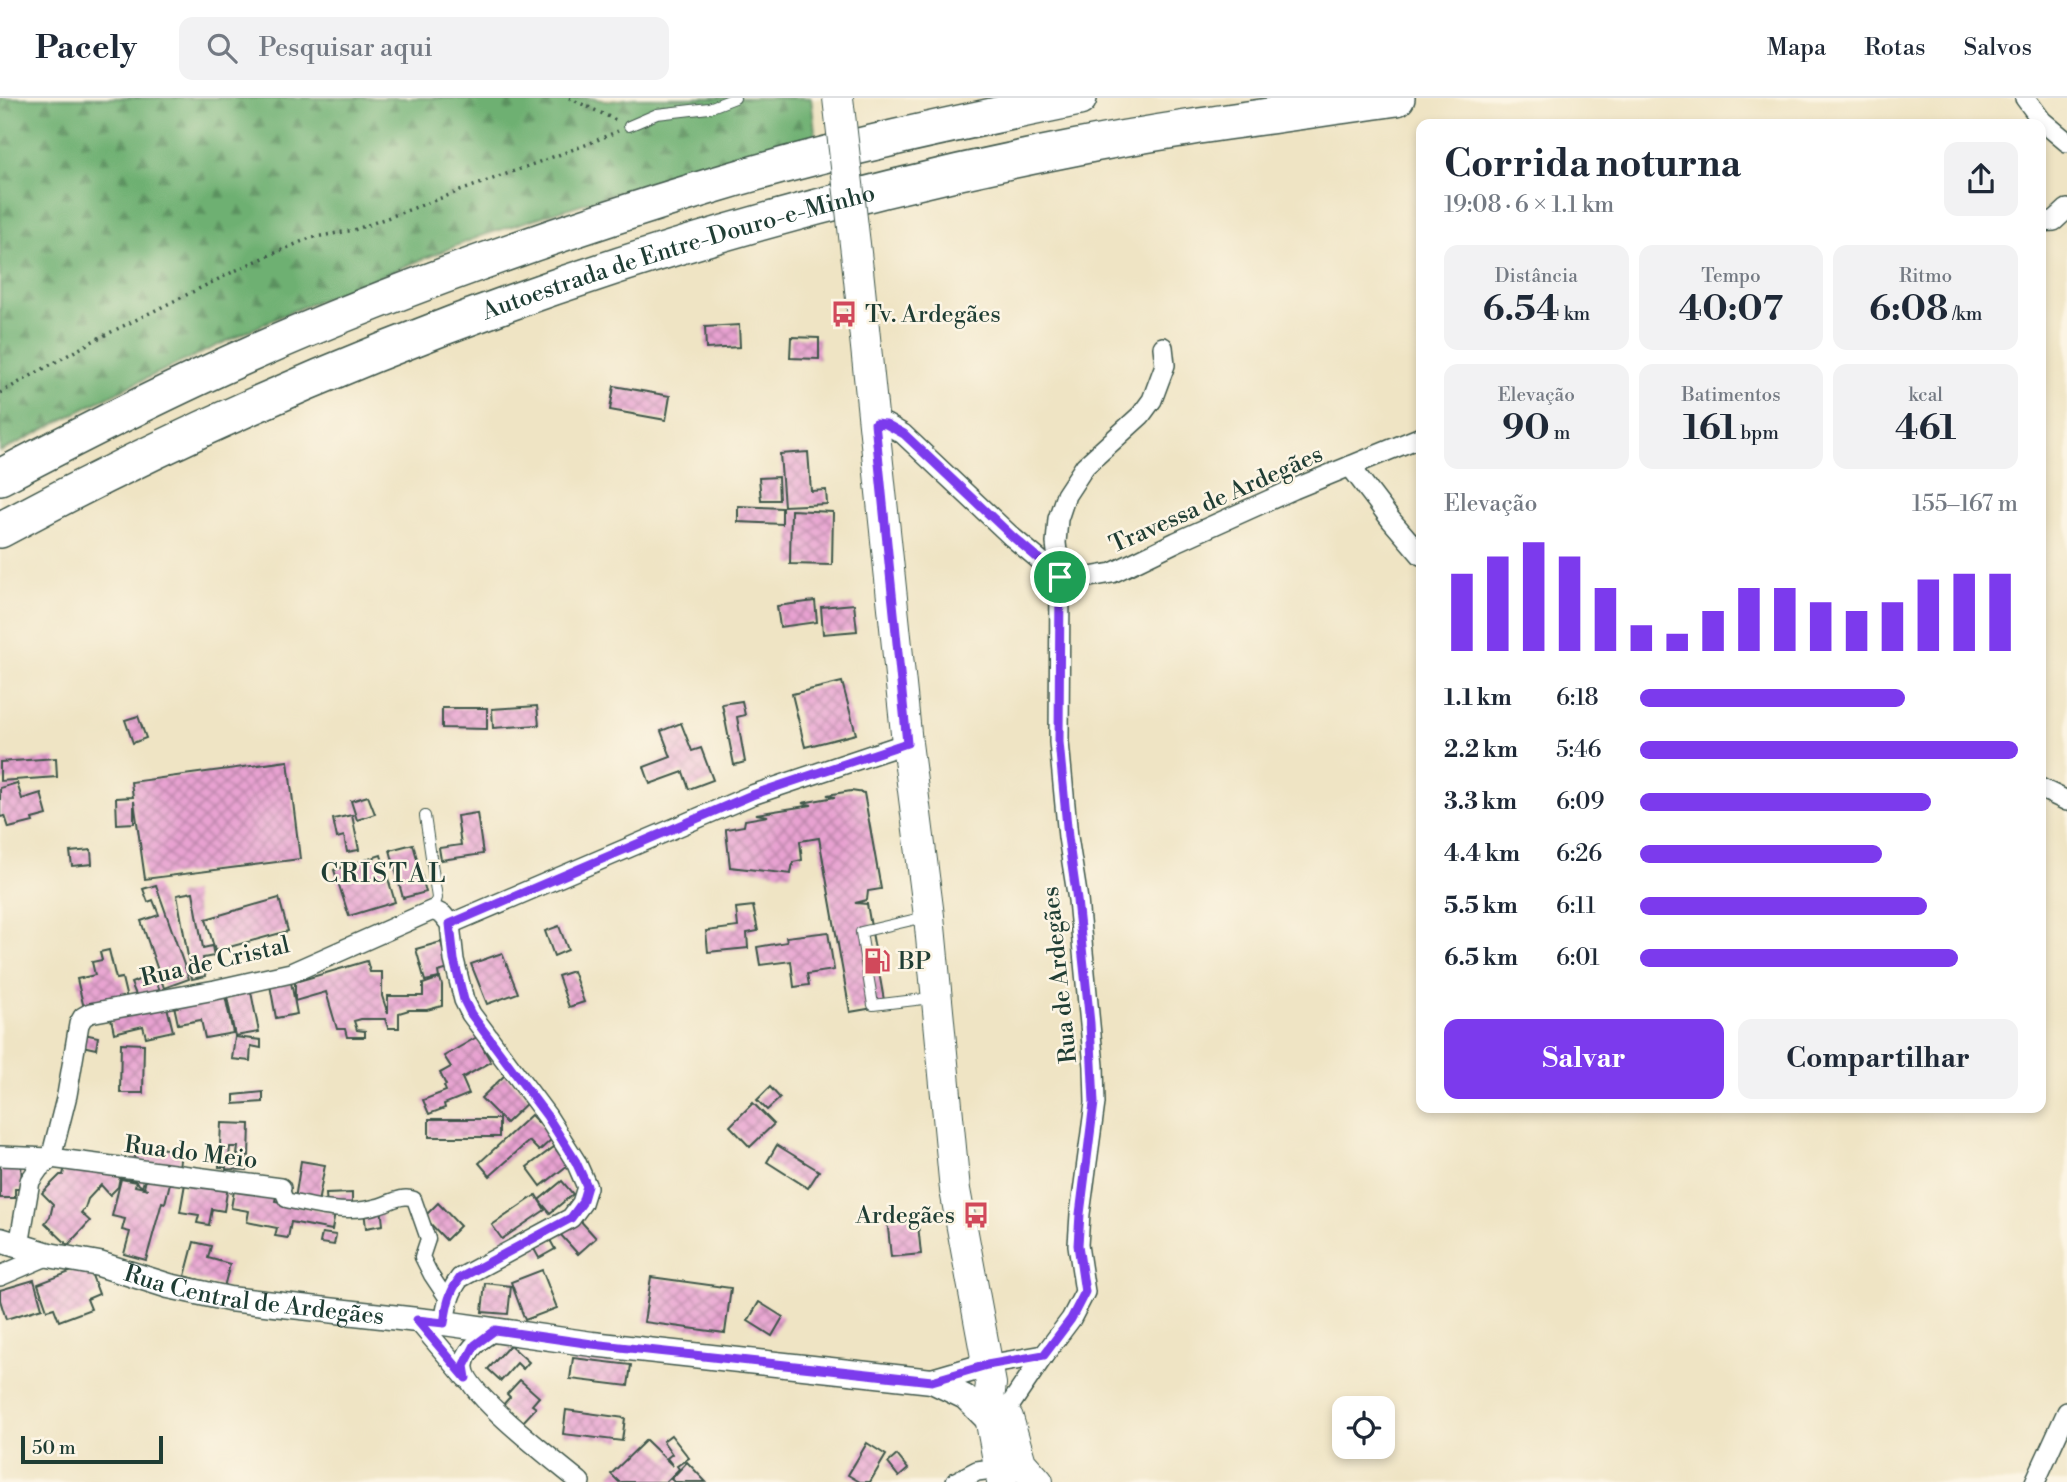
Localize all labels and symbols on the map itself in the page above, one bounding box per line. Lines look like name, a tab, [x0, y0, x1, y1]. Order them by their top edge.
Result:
street label: Autoestrada de Entre-Douro-e-Minho	[477, 179, 878, 328]
bus stop icon: Tv. Ardegães	[829, 299, 859, 329]
place label: Tv. Ardegães	[865, 300, 1001, 330]
street label: Travessa de Ardegães	[1105, 439, 1328, 560]
pin	[1030, 547, 1090, 607]
district label: CRISTAL	[320, 858, 448, 890]
street label: Rua de Ardegães	[1036, 885, 1084, 1065]
street label: Rua de Cristal	[138, 930, 293, 994]
fuel station icon: BP	[862, 946, 892, 976]
place label: BP	[897, 947, 931, 977]
street label: Rua do Meio	[122, 1130, 259, 1176]
bus stop icon: Ardegães	[961, 1200, 991, 1230]
place label: Ardegães	[854, 1201, 955, 1231]
street label: Rua Central de Ardegães	[120, 1259, 386, 1332]
scale bar	[21, 1433, 163, 1465]

